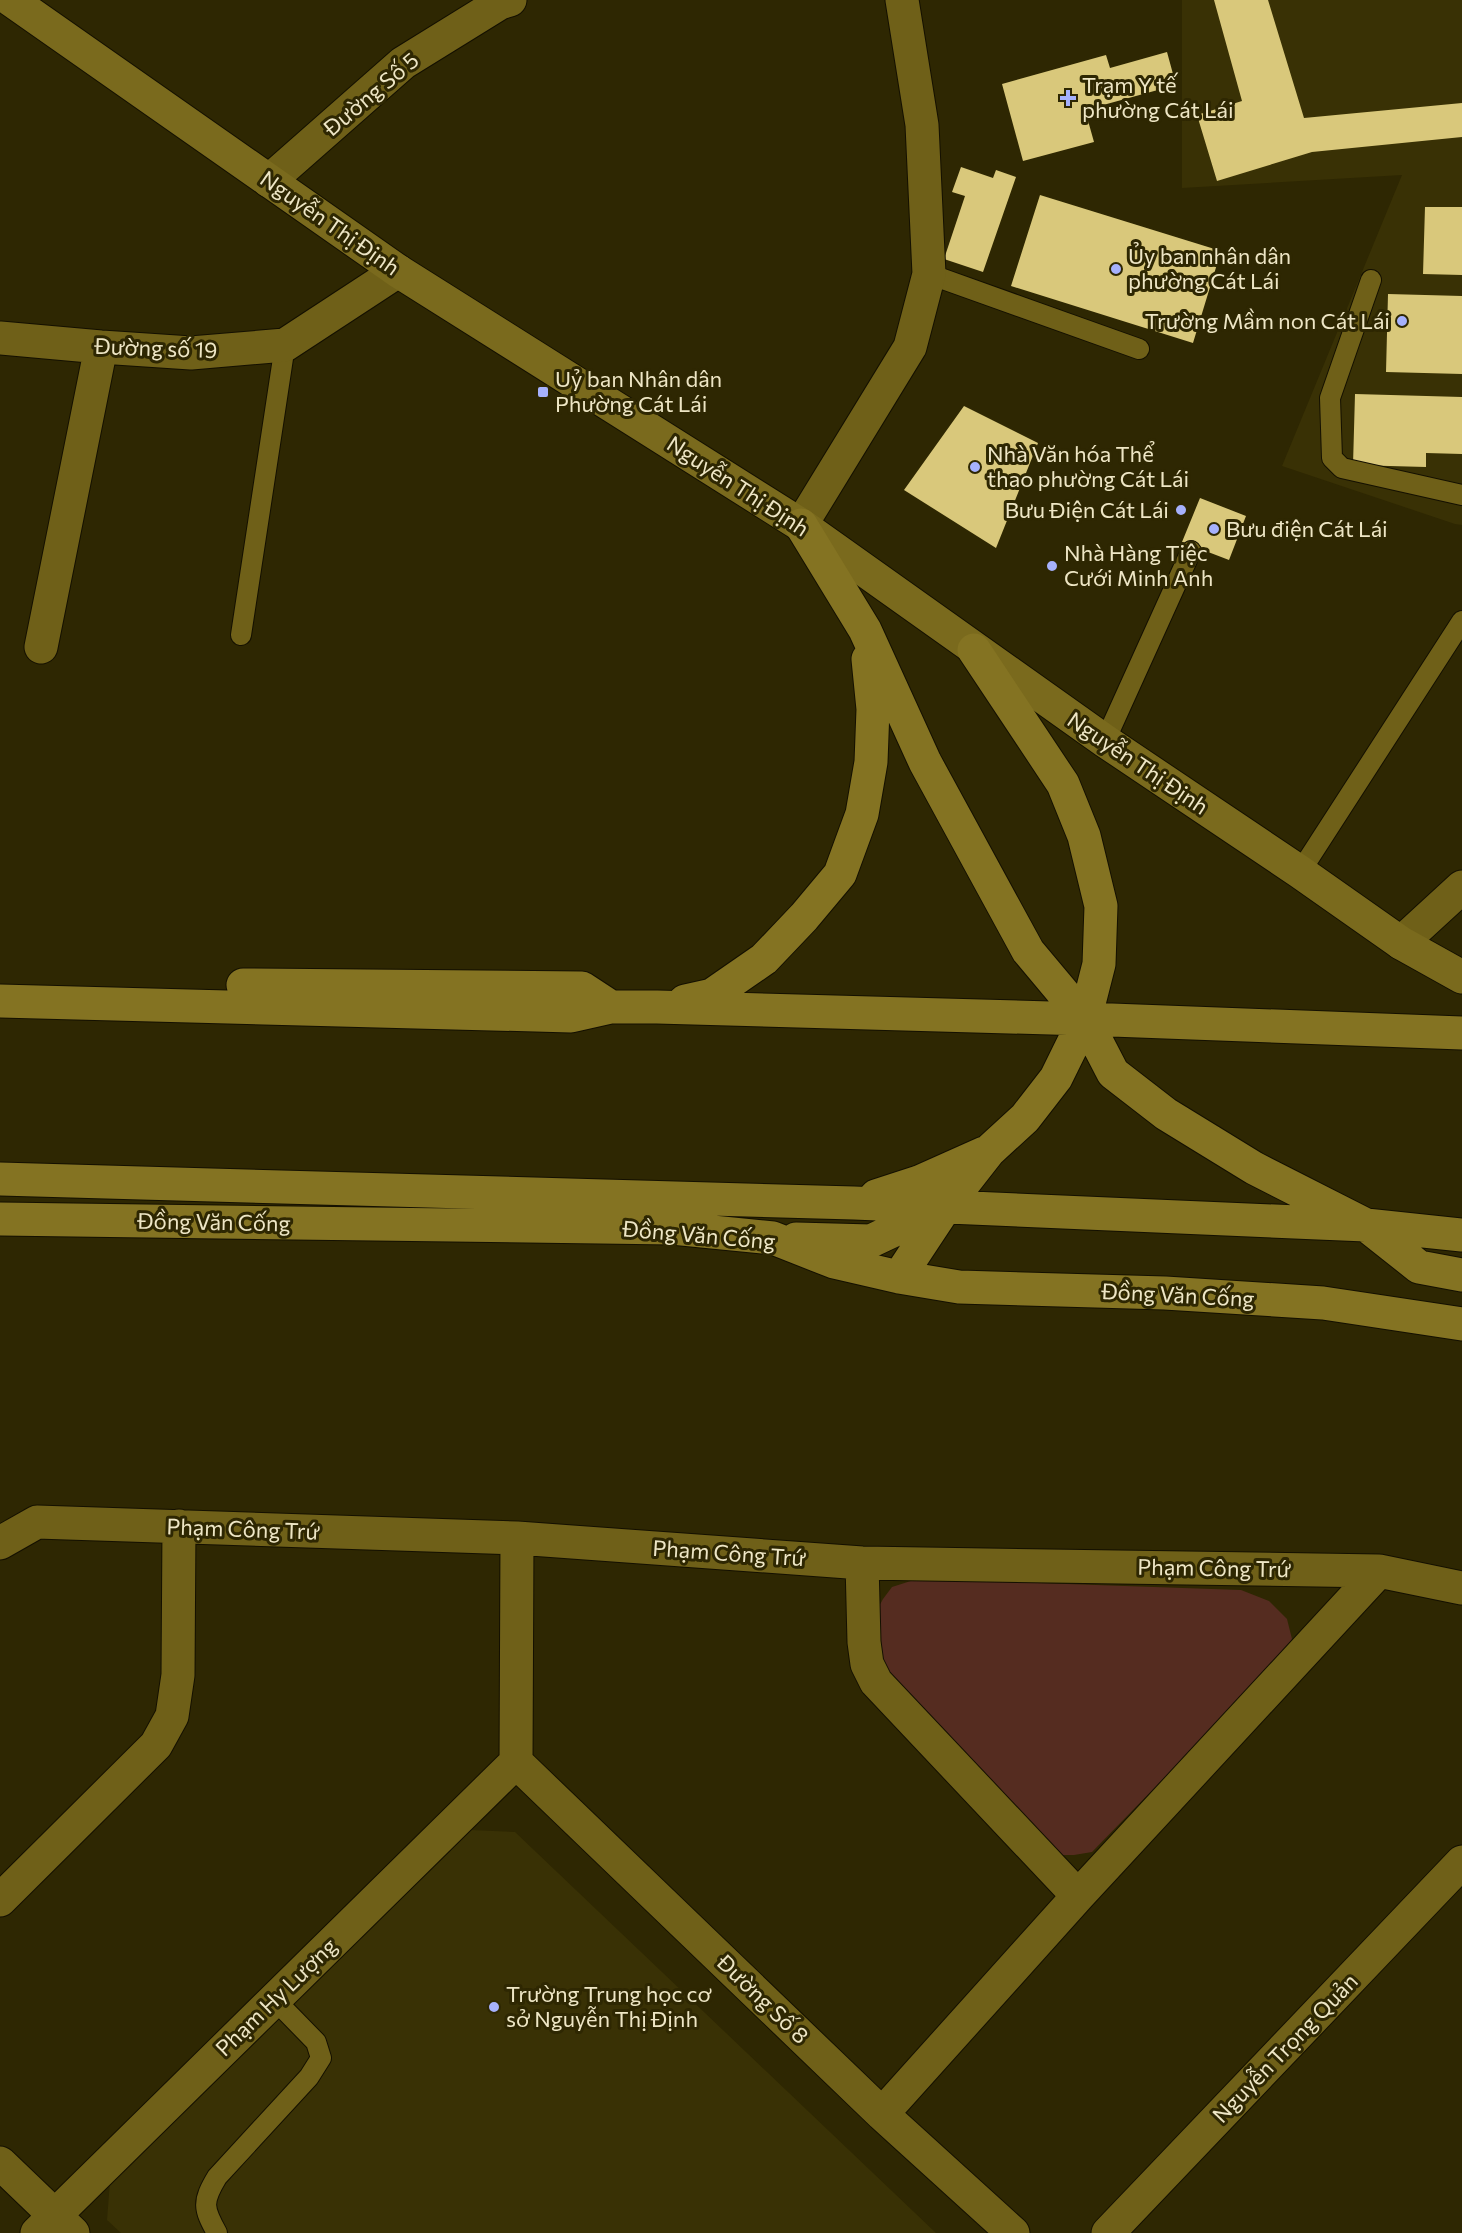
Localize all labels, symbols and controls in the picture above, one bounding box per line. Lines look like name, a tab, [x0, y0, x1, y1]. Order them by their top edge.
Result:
street label: Đường Số 5	[317, 46, 424, 142]
place label: Trạm Y tế phường Cát Lái	[1082, 71, 1234, 123]
marker: Trạm Y tế phường Cát Lái	[1059, 89, 1077, 107]
street label: Nguyễn Thị Định	[255, 165, 405, 281]
place label: Ủy ban nhân dân phường Cát Lái	[1128, 242, 1291, 294]
marker: Ủy ban nhân dân phường Cát Lái	[1109, 262, 1123, 276]
place label: Trường Mầm non Cát Lái	[1145, 307, 1390, 334]
marker: Trường Mầm non Cát Lái	[1395, 314, 1409, 328]
street label: Đường số 19	[93, 332, 218, 363]
place label: Uỷ ban Nhân dân Phường Cát Lái	[555, 365, 722, 417]
marker: Uỷ ban Nhân dân Phường Cát Lái	[536, 385, 550, 399]
street label: Nguyễn Thị Định	[662, 430, 814, 542]
place label: Nhà Văn hóa Thể thao phường Cát Lái	[987, 440, 1189, 492]
marker: Nhà Văn hóa Thể thao phường Cát Lái	[968, 460, 982, 474]
place label: Bưu Điện Cát Lái	[1005, 496, 1169, 523]
marker: Bưu Điện Cát Lái	[1174, 503, 1188, 517]
place label: Bưu điện Cát Lái	[1226, 515, 1388, 542]
marker: Bưu điện Cát Lái	[1207, 522, 1221, 536]
place label: Nhà Hàng Tiệc Cưới Minh Anh	[1064, 539, 1213, 591]
marker: Nhà Hàng Tiệc Cưới Minh Anh	[1045, 559, 1059, 573]
street label: Nguyễn Thị Định	[1063, 706, 1214, 820]
street label: Đồng Văn Cống	[136, 1207, 291, 1236]
street label: Đồng Văn Cống	[621, 1214, 777, 1255]
street label: Đồng Văn Cống	[1100, 1277, 1255, 1312]
street label: Phạm Công Trứ	[166, 1512, 321, 1545]
street label: Phạm Công Trứ	[652, 1534, 807, 1571]
street label: Phạm Công Trứ	[1137, 1553, 1292, 1582]
street label: Phạm Hy Lượng	[209, 1932, 342, 2061]
street label: Đường Số 8	[711, 1948, 815, 2049]
street label: Nguyễn Trọng Quản	[1206, 1967, 1363, 2128]
place label: Trường Trung học cơ sở Nguyễn Thị Định	[506, 1980, 711, 2032]
marker: Trường Trung học cơ sở Nguyễn Thị Định	[487, 2000, 501, 2014]

